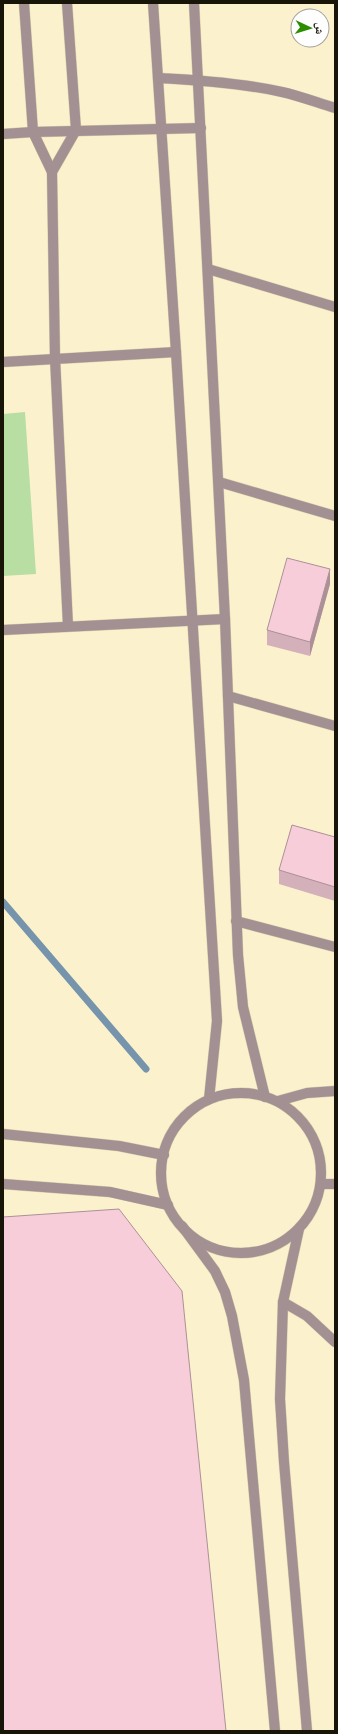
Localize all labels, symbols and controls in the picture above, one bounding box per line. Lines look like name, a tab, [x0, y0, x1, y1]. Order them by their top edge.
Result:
north arrow	[290, 8, 330, 48]
text: ش	[312, 22, 327, 35]

